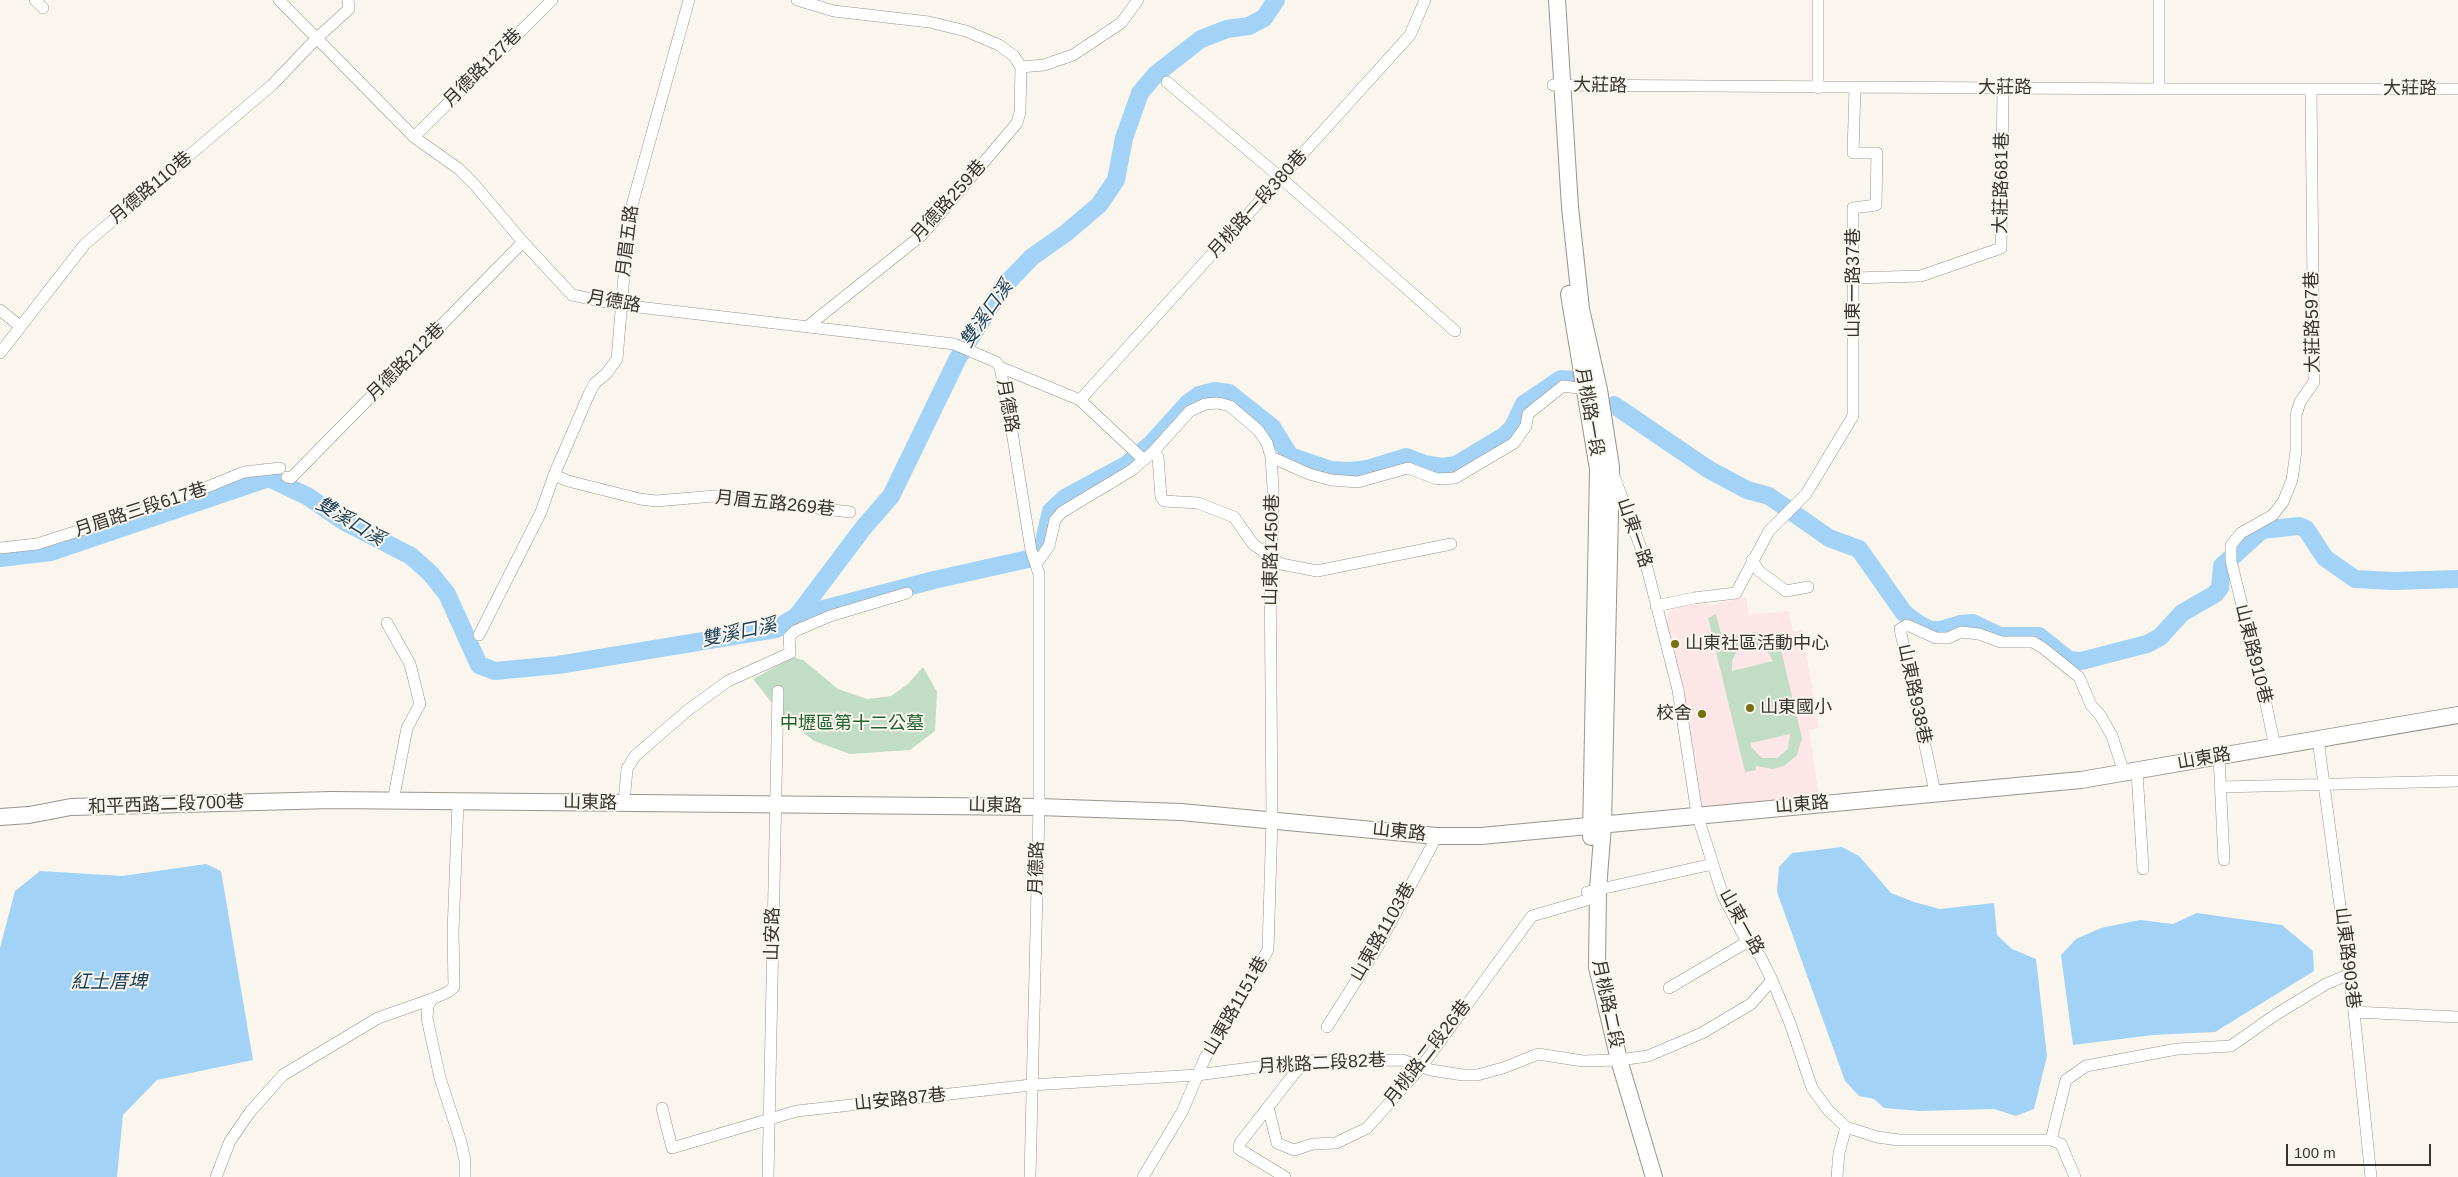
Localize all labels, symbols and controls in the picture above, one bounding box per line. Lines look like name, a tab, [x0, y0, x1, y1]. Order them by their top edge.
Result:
street label: 月德路127巷	[439, 24, 527, 112]
street label: 大莊路	[1573, 75, 1627, 97]
street label: 大莊路	[1978, 77, 2032, 99]
street label: 大莊路	[2383, 78, 2437, 100]
street label: 大莊路681巷	[1990, 132, 2014, 234]
street label: 月桃路一段380巷	[1204, 145, 1312, 263]
street label: 月德路110巷	[105, 147, 197, 229]
street label: 月德路259巷	[907, 156, 991, 246]
street label: 月眉五路	[613, 204, 643, 278]
street label: 山東一路37巷	[1843, 228, 1865, 338]
street label: 大莊路597巷	[2301, 271, 2325, 373]
water label: 雙溪口溪	[956, 276, 1018, 352]
street label: 月德路	[586, 287, 642, 317]
street label: 月德路212巷	[362, 318, 450, 406]
street label: 月桃路一段	[1571, 366, 1607, 458]
street label: 月德路	[992, 378, 1022, 434]
street label: 月眉路三段617巷	[72, 478, 210, 542]
street label: 月眉五路269巷	[714, 487, 836, 521]
water label: 雙溪口溪	[312, 493, 388, 551]
street label: 山東路1450巷	[1260, 494, 1284, 606]
street label: 山東一路	[1612, 495, 1656, 571]
street label: 山東路910巷	[2230, 602, 2276, 706]
water label: 雙溪口溪	[699, 614, 779, 652]
place label: 山東社區活動中心	[1685, 633, 1829, 655]
marker: 山東社區活動中心	[1669, 638, 1681, 650]
street label: 山東路938巷	[1893, 642, 1935, 746]
place label: 山東國小	[1760, 697, 1832, 719]
marker: 山東國小	[1744, 702, 1756, 714]
place label: 校舍	[1656, 703, 1692, 725]
marker: 校舍	[1696, 708, 1708, 720]
park label: 中壢區第十二公墓	[780, 713, 924, 735]
street label: 山東路	[2176, 744, 2232, 774]
street label: 和平西路二段700巷	[88, 791, 244, 819]
street label: 山東路	[563, 792, 617, 814]
street label: 山東路	[1774, 792, 1830, 818]
street label: 山東路	[968, 795, 1022, 817]
street label: 山東路	[1371, 818, 1427, 846]
street label: 月德路	[1025, 841, 1049, 895]
street label: 山東路1103巷	[1346, 879, 1420, 985]
street label: 山東一路	[1714, 885, 1768, 959]
street label: 山東路903巷	[2330, 906, 2364, 1010]
street label: 山安路	[762, 907, 784, 961]
street label: 山東路1151巷	[1199, 953, 1273, 1059]
street label: 月桃路二段	[1587, 958, 1627, 1050]
water label: 紅土厝埤	[71, 972, 147, 994]
street label: 月桃路二段26巷	[1380, 996, 1476, 1110]
street label: 月桃路二段82巷	[1258, 1050, 1386, 1078]
street label: 山安路87巷	[853, 1084, 947, 1116]
scale bar	[2288, 1134, 2433, 1166]
text: 100 m	[2294, 1144, 2336, 1161]

